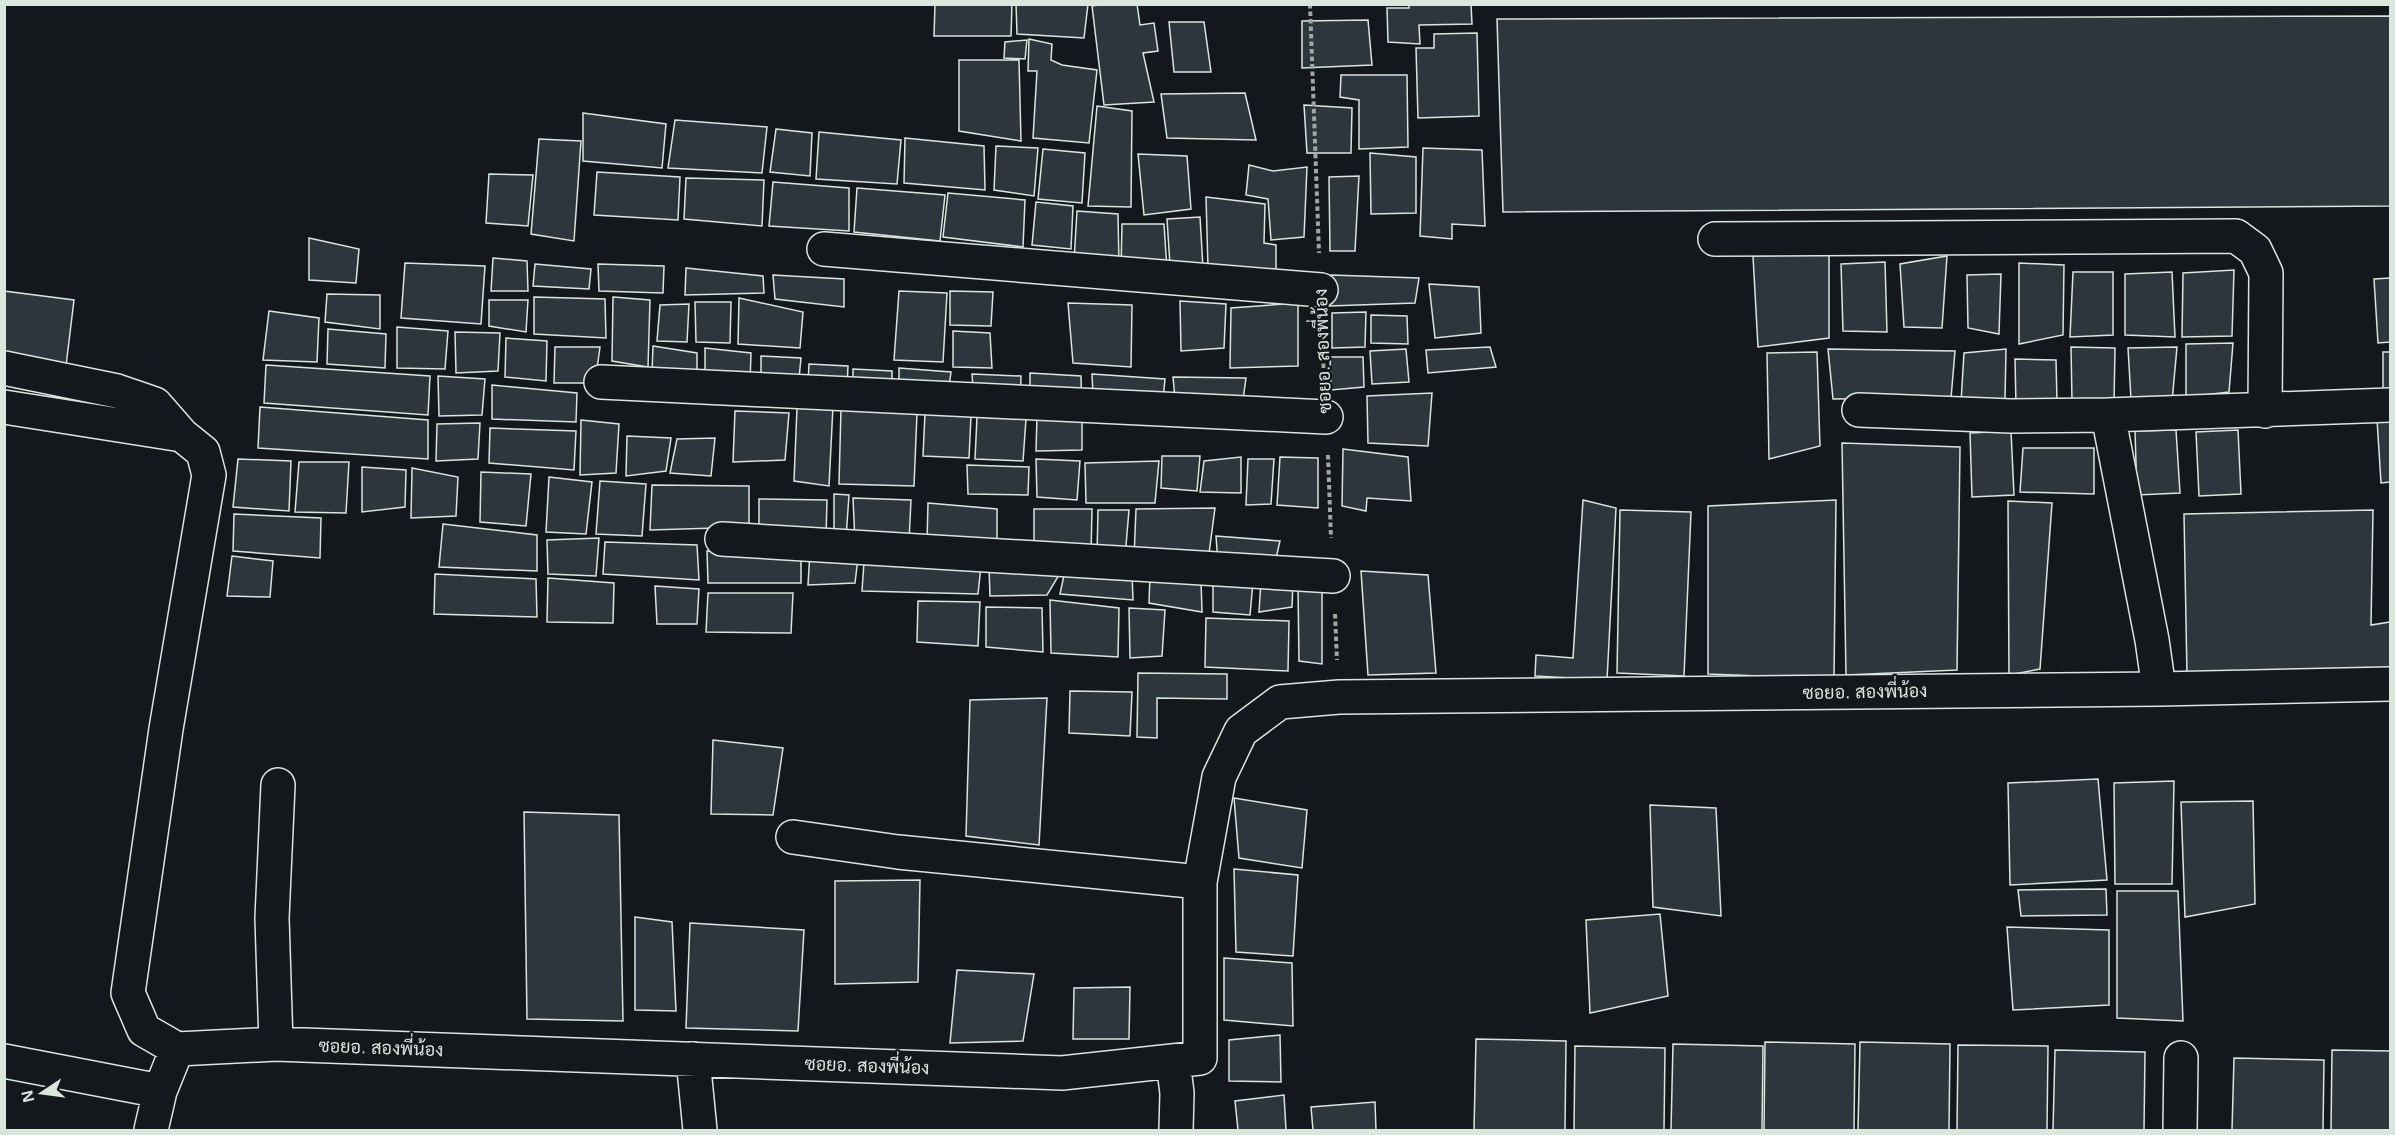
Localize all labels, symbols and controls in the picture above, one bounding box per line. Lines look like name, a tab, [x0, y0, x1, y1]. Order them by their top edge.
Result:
street label: ซอยอ. สองพี่น้อง	[1305, 288, 1335, 414]
street label: ซอยอ. สองพี่น้อง	[1802, 675, 1928, 703]
street label: ซอยอ. สองพี่น้อง	[318, 1030, 444, 1060]
street label: ซอยอ. สองพี่น้อง	[804, 1048, 930, 1078]
north arrow	[12, 1063, 72, 1123]
text: N	[18, 1089, 37, 1104]

